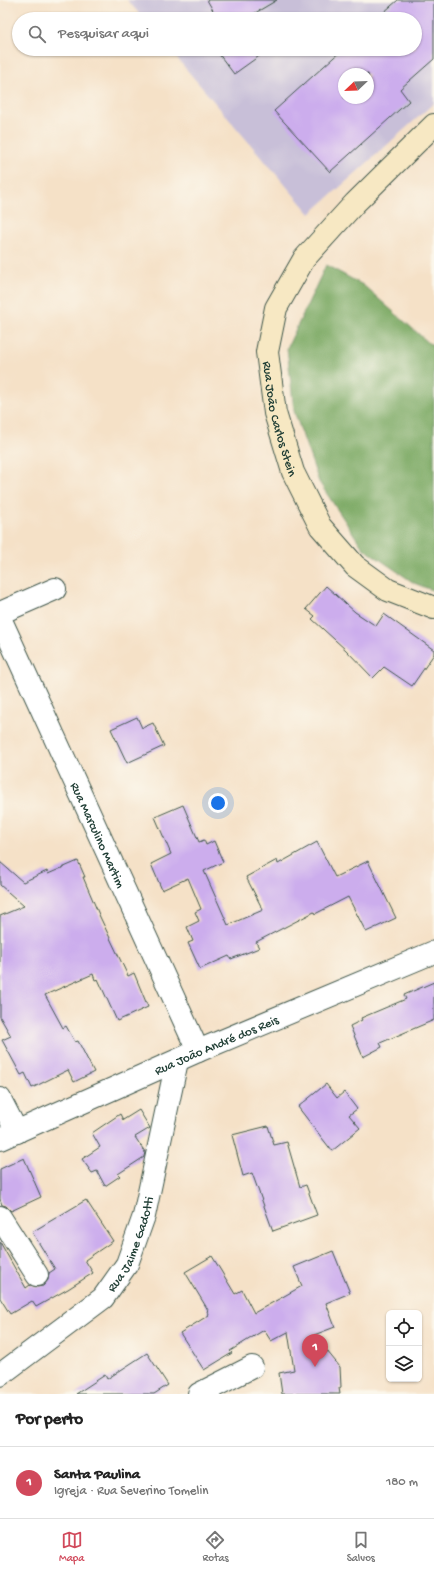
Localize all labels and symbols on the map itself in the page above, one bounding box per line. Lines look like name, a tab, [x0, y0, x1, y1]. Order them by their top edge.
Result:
north arrow	[338, 68, 374, 104]
street label: Rua João Carlos Stein	[258, 360, 299, 480]
street label: Rua Marculino Martim	[66, 780, 127, 891]
your location	[208, 793, 228, 813]
street label: Rua João André dos Reis	[153, 1013, 282, 1079]
street label: Rua Jaime Gadotti	[105, 1195, 158, 1295]
pin: 1	[302, 1334, 328, 1367]

